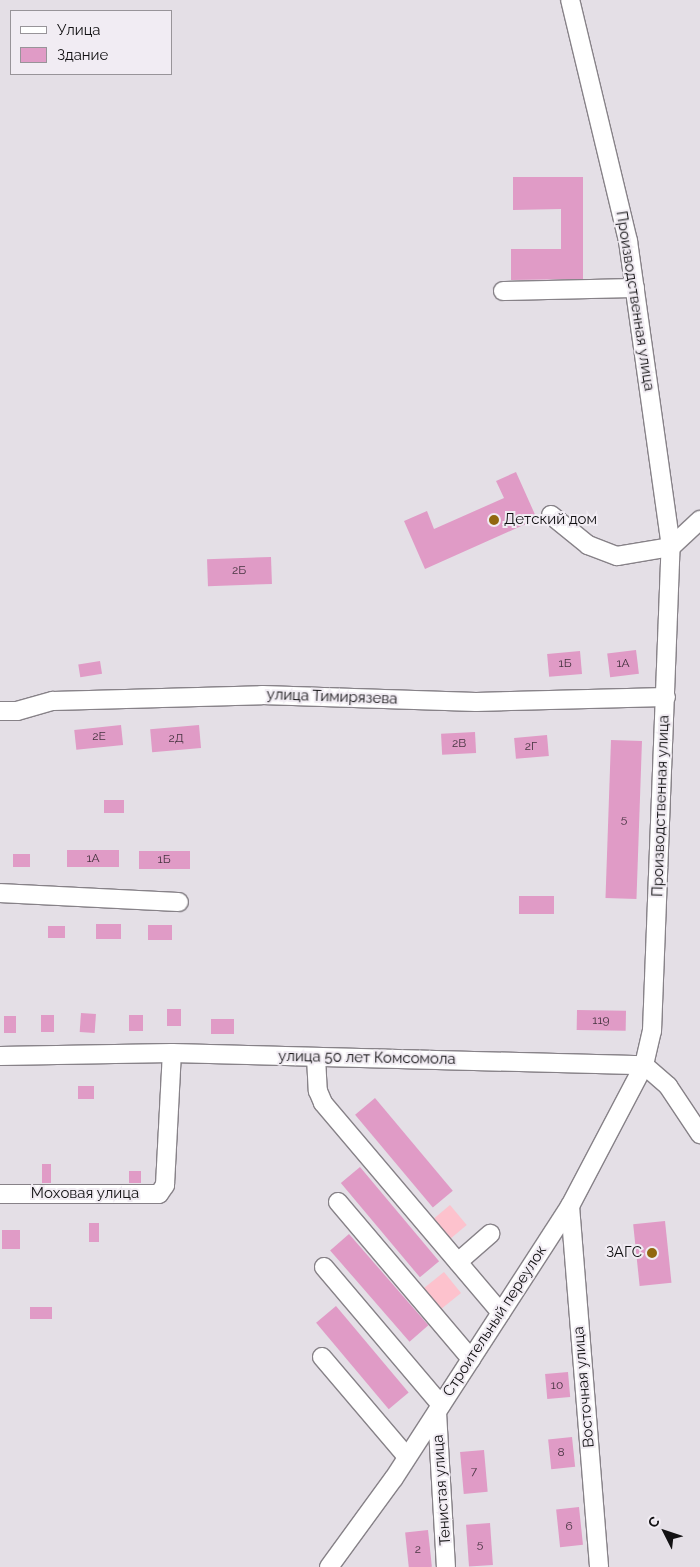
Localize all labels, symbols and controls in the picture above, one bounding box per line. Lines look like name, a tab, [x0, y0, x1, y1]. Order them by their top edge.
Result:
legend	[10, 10, 172, 75]
text: Улица	[57, 21, 101, 39]
text: Здание	[57, 46, 108, 64]
street label: Производственная улица	[612, 210, 658, 392]
place label: Детский дом	[504, 511, 597, 529]
marker: Детский дом	[488, 514, 500, 526]
house number: 2Б	[232, 564, 246, 578]
house number: 1Б	[559, 657, 571, 671]
house number: 1А	[616, 657, 630, 671]
street label: улица Тимирязева	[266, 686, 398, 708]
street label: Производственная улица	[649, 715, 673, 897]
house number: 2Е	[92, 730, 106, 744]
house number: 2Д	[168, 732, 184, 746]
house number: 2В	[452, 737, 466, 751]
house number: 2Г	[525, 740, 537, 754]
house number: 5	[621, 813, 627, 827]
house number: 1А	[86, 852, 100, 866]
house number: 1Б	[158, 853, 170, 867]
house number: 119	[592, 1014, 610, 1028]
street label: улица 50 лет Комсомола	[278, 1047, 456, 1069]
street label: Моховая улица	[31, 1185, 139, 1203]
street label: Строительный переулок	[439, 1242, 551, 1400]
place label: ЗАГС	[606, 1244, 642, 1262]
marker: ЗАГС	[646, 1247, 658, 1259]
street label: Восточная улица	[570, 1325, 598, 1449]
house number: 10	[551, 1379, 563, 1393]
street label: Тенистая улица	[429, 1434, 455, 1546]
house number: 8	[557, 1446, 565, 1460]
house number: 7	[471, 1465, 477, 1479]
north arrow	[640, 1507, 690, 1557]
text: С	[644, 1513, 663, 1531]
house number: 6	[565, 1520, 573, 1534]
house number: 5	[477, 1538, 483, 1552]
house number: 2	[415, 1543, 421, 1557]

